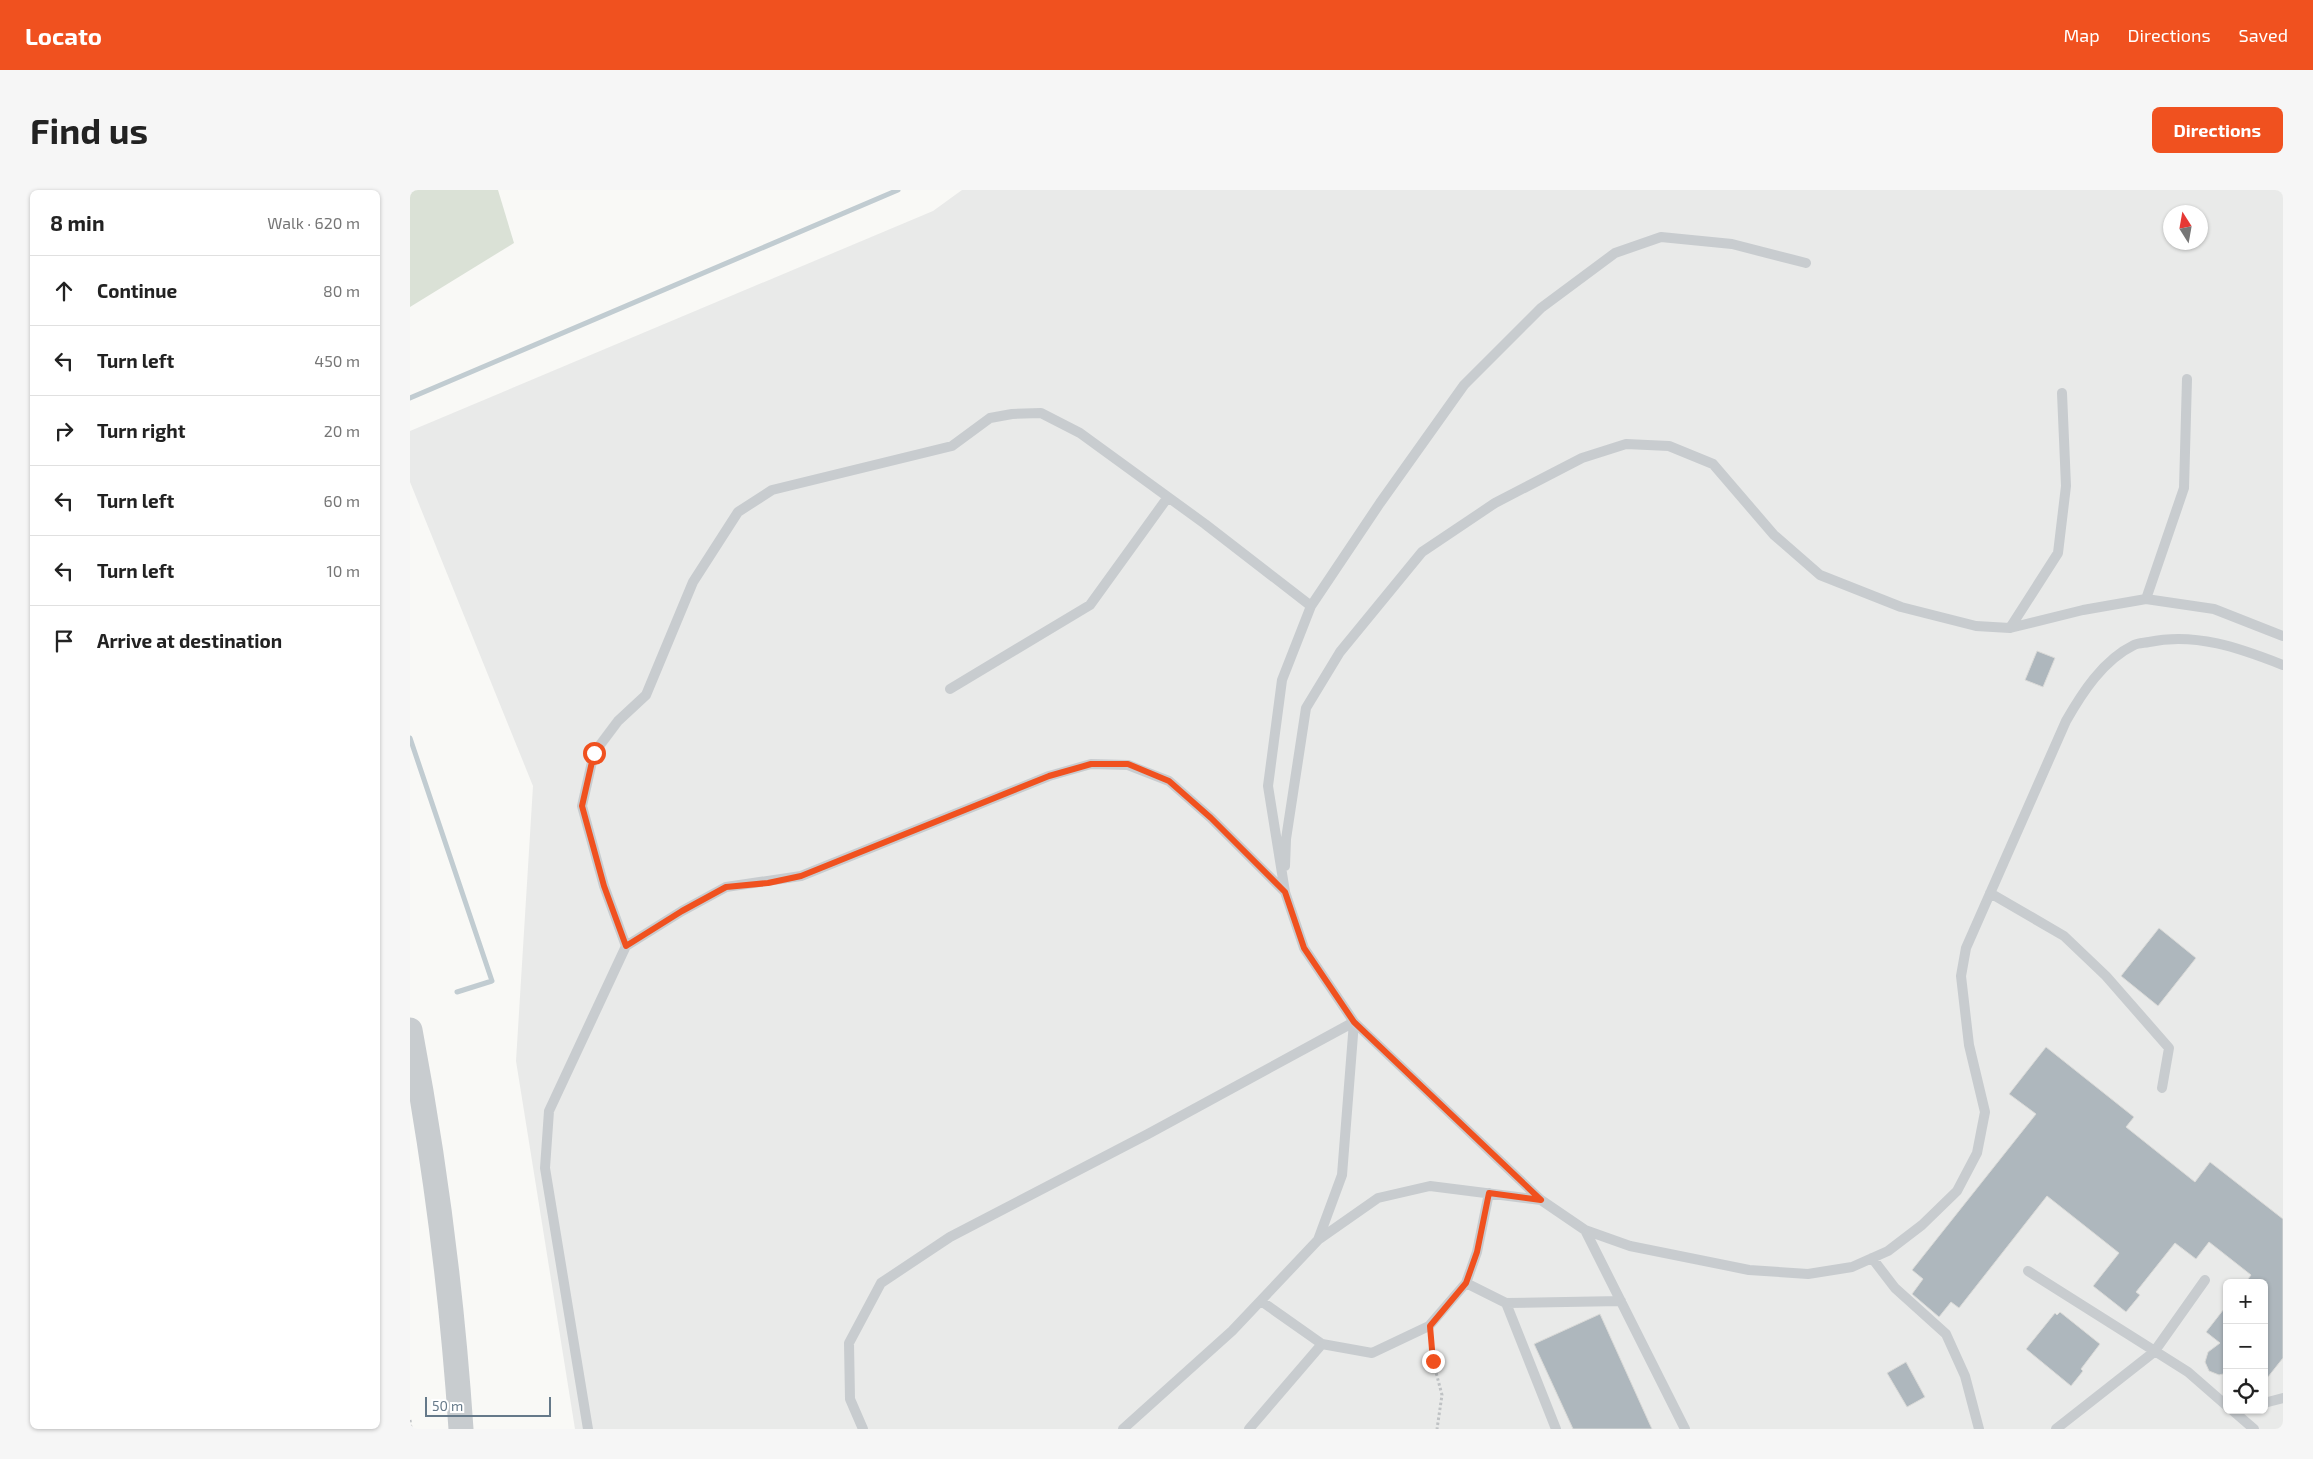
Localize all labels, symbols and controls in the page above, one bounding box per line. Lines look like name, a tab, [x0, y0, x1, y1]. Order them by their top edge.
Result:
text: Locato	[25, 21, 102, 50]
text: Map	[2063, 24, 2100, 46]
text: Directions	[2128, 24, 2211, 46]
text: Saved	[2239, 24, 2288, 46]
button: Directions	[2152, 107, 2283, 153]
text: Find us	[30, 109, 148, 151]
north arrow	[2163, 205, 2208, 250]
text: 8 min	[50, 210, 105, 235]
text: Walk · 620 m	[267, 213, 360, 232]
icon: ahead	[50, 277, 78, 305]
text: Continue	[97, 279, 177, 302]
text: 80 m	[323, 281, 360, 300]
icon: left	[50, 347, 78, 375]
text: Turn left	[97, 349, 174, 372]
text: 450 m	[314, 351, 360, 370]
icon: right	[50, 417, 78, 445]
text: Turn right	[97, 419, 185, 442]
text: 20 m	[324, 421, 360, 440]
icon: left	[50, 487, 78, 515]
text: Turn left	[97, 489, 174, 512]
text: 60 m	[324, 491, 360, 510]
icon: left	[50, 557, 78, 585]
text: Turn left	[97, 559, 174, 582]
text: 10 m	[326, 561, 360, 580]
icon: arrive	[50, 627, 78, 655]
text: Arrive at destination	[97, 629, 282, 652]
route start	[583, 742, 606, 765]
map controls	[2223, 1279, 2268, 1414]
button: +	[2223, 1279, 2268, 1324]
button: −	[2223, 1324, 2268, 1369]
route end	[1422, 1350, 1445, 1373]
button: locate	[2223, 1369, 2268, 1414]
scale bar	[425, 1394, 551, 1417]
text: 50 m	[432, 1397, 463, 1414]

